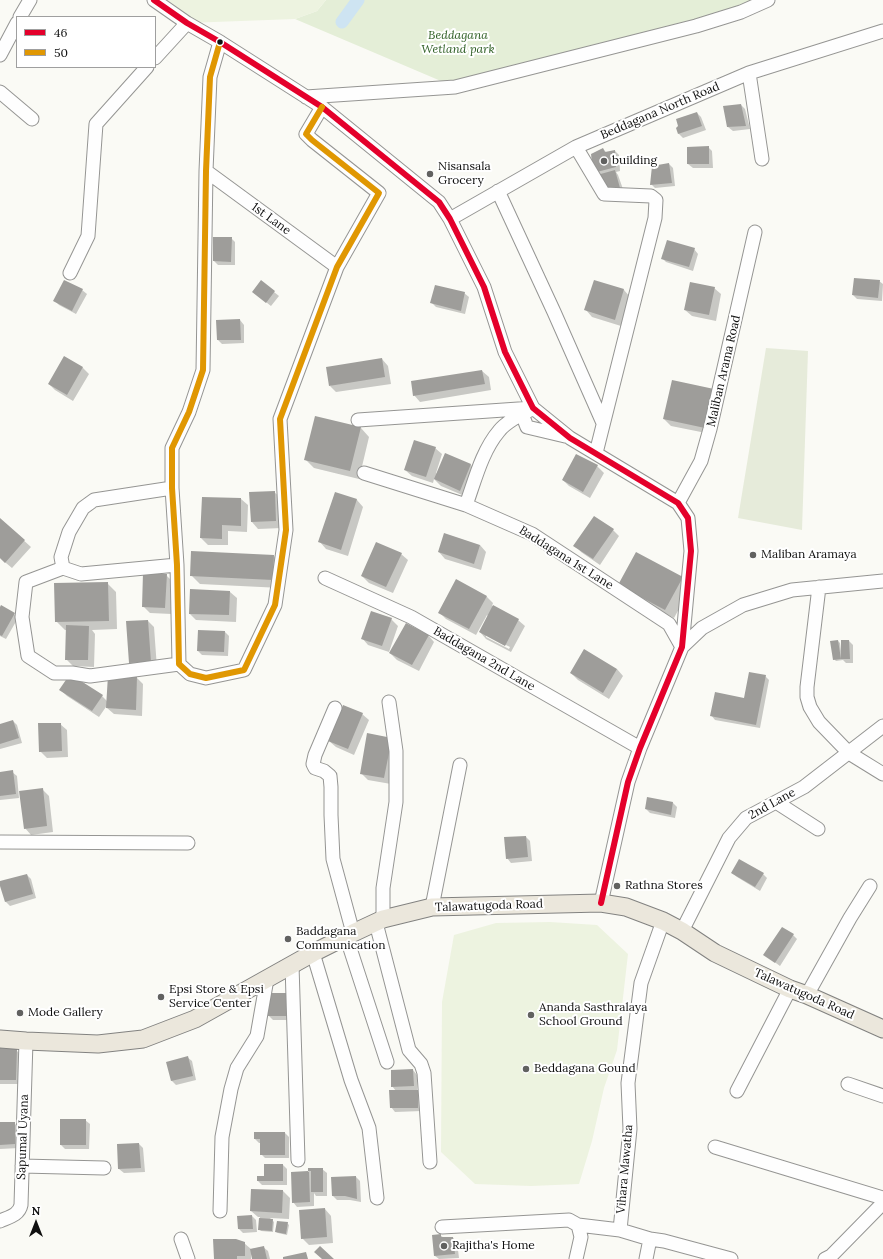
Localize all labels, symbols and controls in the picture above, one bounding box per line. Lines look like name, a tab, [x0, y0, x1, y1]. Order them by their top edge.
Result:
legend	[16, 16, 156, 68]
text: 46	[54, 25, 67, 40]
park label: Beddagana Wetland park	[421, 29, 495, 57]
unlabelled marker	[215, 37, 225, 47]
text: 50	[54, 45, 68, 60]
street label: Beddagana North Road	[598, 79, 722, 143]
place label: building	[612, 154, 657, 168]
marker: building	[599, 156, 609, 166]
place label: Nisansala Grocery	[438, 160, 491, 188]
marker: Nisansala Grocery	[425, 169, 435, 179]
street label: 1st Lane	[249, 200, 293, 238]
street label: Maliban Arama Road	[704, 314, 744, 428]
street label: Baddagana 1st Lane	[516, 523, 616, 593]
place label: Maliban Aramaya	[761, 548, 857, 562]
marker: Maliban Aramaya	[748, 550, 758, 560]
street label: Baddagana 2nd Lane	[431, 624, 537, 694]
street label: 2nd Lane	[746, 785, 798, 823]
place label: Rathna Stores	[625, 879, 703, 893]
marker: Rathna Stores	[612, 881, 622, 891]
street label: Talawatugoda Road	[435, 897, 543, 915]
place label: Baddagana Communication	[296, 925, 385, 953]
marker: Baddagana Communication	[283, 934, 293, 944]
street label: Talawatugoda Road	[752, 965, 856, 1023]
place label: Epsi Store & Epsi Service Center	[169, 983, 264, 1011]
marker: Epsi Store & Epsi Service Center	[156, 992, 166, 1002]
place label: Ananda Sasthralaya School Ground	[539, 1001, 647, 1029]
place label: Mode Gallery	[28, 1006, 103, 1020]
marker: Mode Gallery	[15, 1008, 25, 1018]
marker: Ananda Sasthralaya School Ground	[526, 1010, 536, 1020]
place label: Beddagana Gound	[534, 1062, 636, 1076]
marker: Beddagana Gound	[521, 1064, 531, 1074]
street label: Sapumal Uyana	[14, 1094, 32, 1180]
street label: Vihara Mawatha	[614, 1124, 636, 1214]
north arrow	[16, 1203, 56, 1243]
text: N	[32, 1204, 40, 1218]
place label: Rajitha's Home	[452, 1239, 535, 1253]
marker: Rajitha's Home	[439, 1241, 449, 1251]

